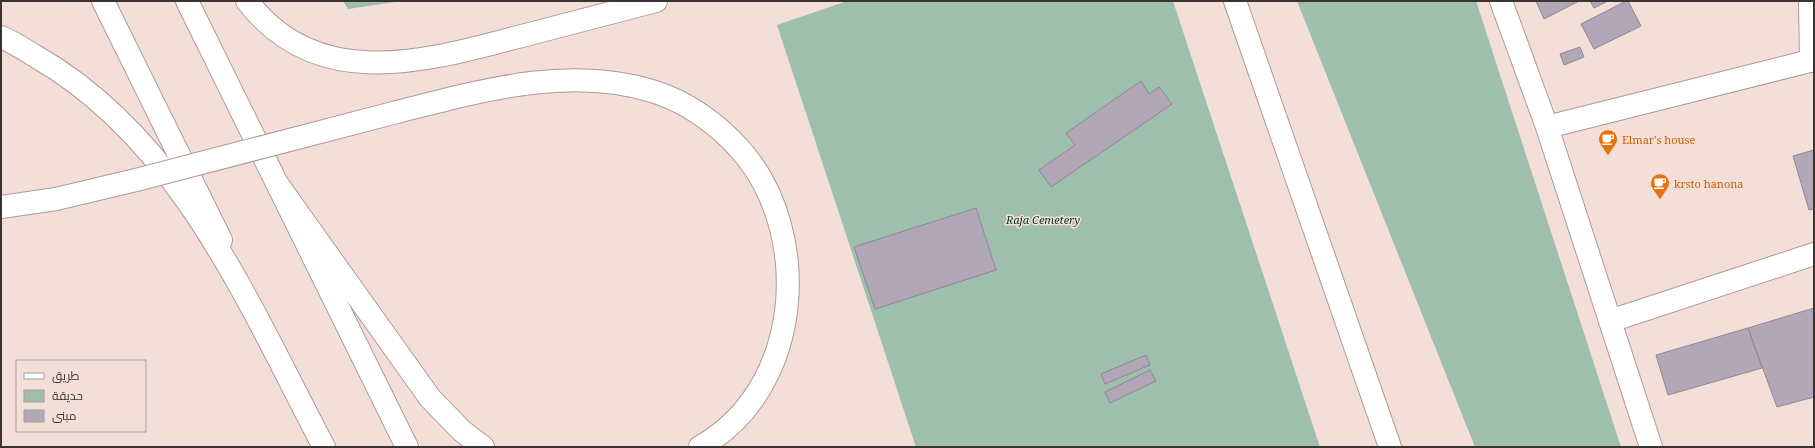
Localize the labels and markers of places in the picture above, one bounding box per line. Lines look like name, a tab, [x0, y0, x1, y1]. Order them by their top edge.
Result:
cafe icon: Elmar's house	[1597, 128, 1619, 156]
place label: Elmar's house	[1622, 132, 1696, 147]
cafe icon: krsto hanona	[1649, 172, 1671, 200]
place label: krsto hanona	[1674, 176, 1744, 191]

